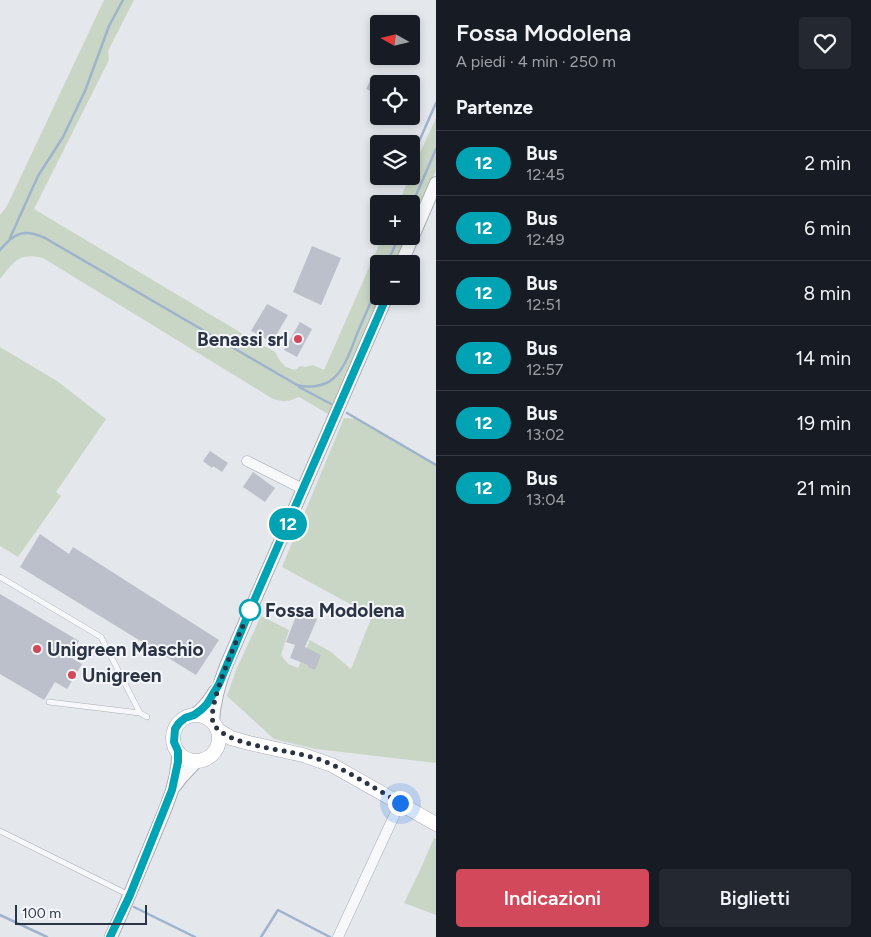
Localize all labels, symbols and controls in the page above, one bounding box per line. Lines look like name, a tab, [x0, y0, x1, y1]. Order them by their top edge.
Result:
north arrow	[370, 15, 420, 65]
map controls	[370, 15, 420, 305]
button: heart	[799, 17, 851, 69]
text: Fossa Modolena	[456, 18, 631, 47]
text: A piedi · 4 min · 250 m	[456, 52, 616, 71]
button: locate	[370, 75, 420, 125]
text: Partenze	[456, 96, 533, 119]
button: layers	[370, 135, 420, 185]
text: Bus	[526, 142, 557, 165]
text: 12	[474, 152, 493, 174]
text: 2 min	[805, 152, 851, 175]
text: 12:45	[526, 165, 565, 184]
button: +	[370, 195, 420, 245]
text: Bus	[526, 207, 557, 230]
text: 12	[474, 217, 493, 239]
text: 6 min	[804, 217, 851, 240]
text: 12:49	[526, 230, 565, 249]
button: −	[370, 255, 420, 305]
text: Bus	[526, 272, 557, 295]
text: 12	[474, 282, 493, 304]
text: 8 min	[803, 282, 851, 305]
text: 12:51	[526, 295, 561, 314]
place label: Benassi srl	[197, 328, 288, 351]
marker: Benassi srl	[292, 333, 304, 345]
text: Bus	[526, 337, 557, 360]
text: 12	[474, 347, 493, 369]
text: 14 min	[795, 347, 851, 370]
text: 12:57	[526, 360, 563, 379]
text: Bus	[526, 402, 557, 425]
text: 12	[474, 412, 493, 434]
text: 19 min	[797, 412, 851, 435]
text: 13:02	[526, 425, 565, 444]
text: Bus	[526, 467, 557, 490]
text: 12	[474, 477, 493, 499]
text: 21 min	[797, 477, 851, 500]
text: 13:04	[526, 490, 566, 509]
line badge: 12	[266, 508, 310, 540]
text: 12	[279, 513, 297, 535]
marker: Fossa Modolena	[239, 599, 261, 621]
place label: Fossa Modolena	[265, 599, 405, 622]
place label: Unigreen Maschio	[47, 638, 204, 661]
marker: Unigreen Maschio	[31, 643, 43, 655]
place label: Unigreen	[82, 664, 162, 687]
marker: Unigreen	[66, 669, 78, 681]
your location	[388, 791, 413, 816]
button: Indicazioni	[456, 869, 649, 927]
button: Biglietti	[659, 869, 851, 927]
scale bar	[15, 902, 148, 925]
text: 100 m	[22, 905, 61, 922]

